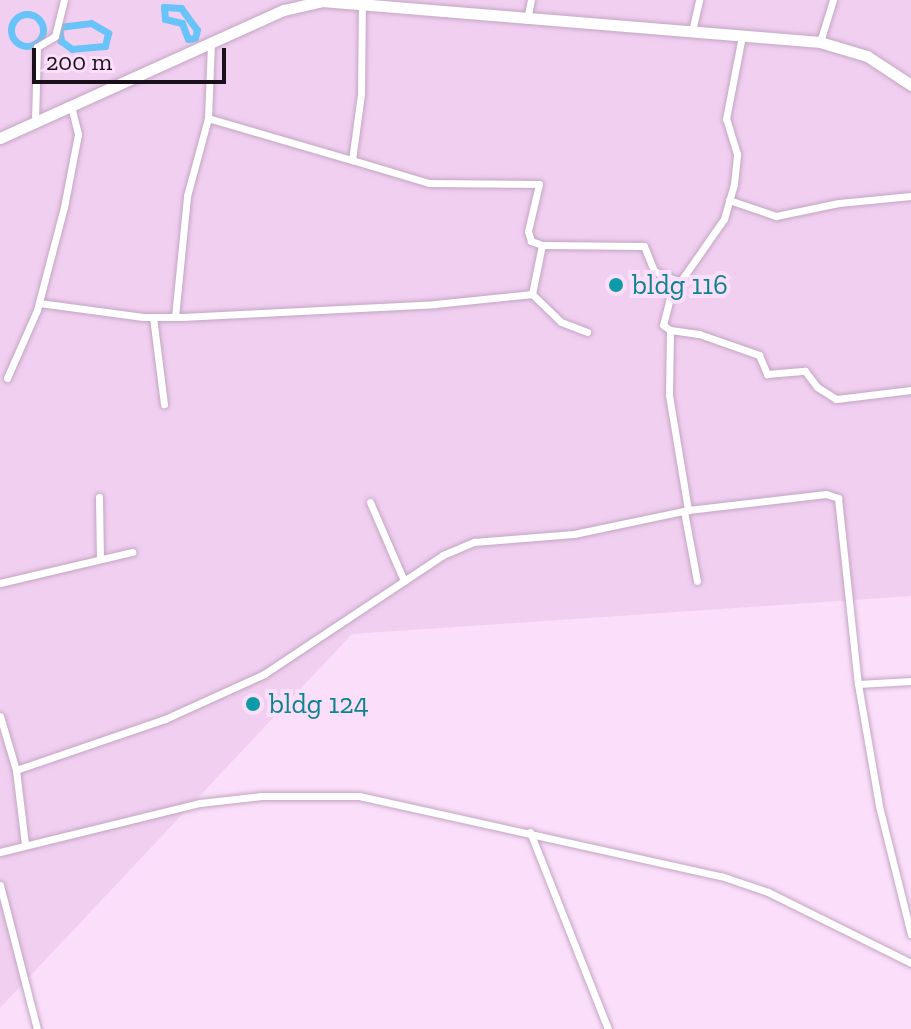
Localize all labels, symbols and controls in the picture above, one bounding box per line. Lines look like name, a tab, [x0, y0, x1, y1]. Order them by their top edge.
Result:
scale bar	[36, 32, 230, 82]
text: 200 m	[46, 47, 112, 76]
place label: bldg 116	[632, 268, 728, 302]
marker: bldg 116	[607, 276, 625, 294]
place label: bldg 124	[269, 687, 369, 721]
marker: bldg 124	[244, 695, 262, 713]

